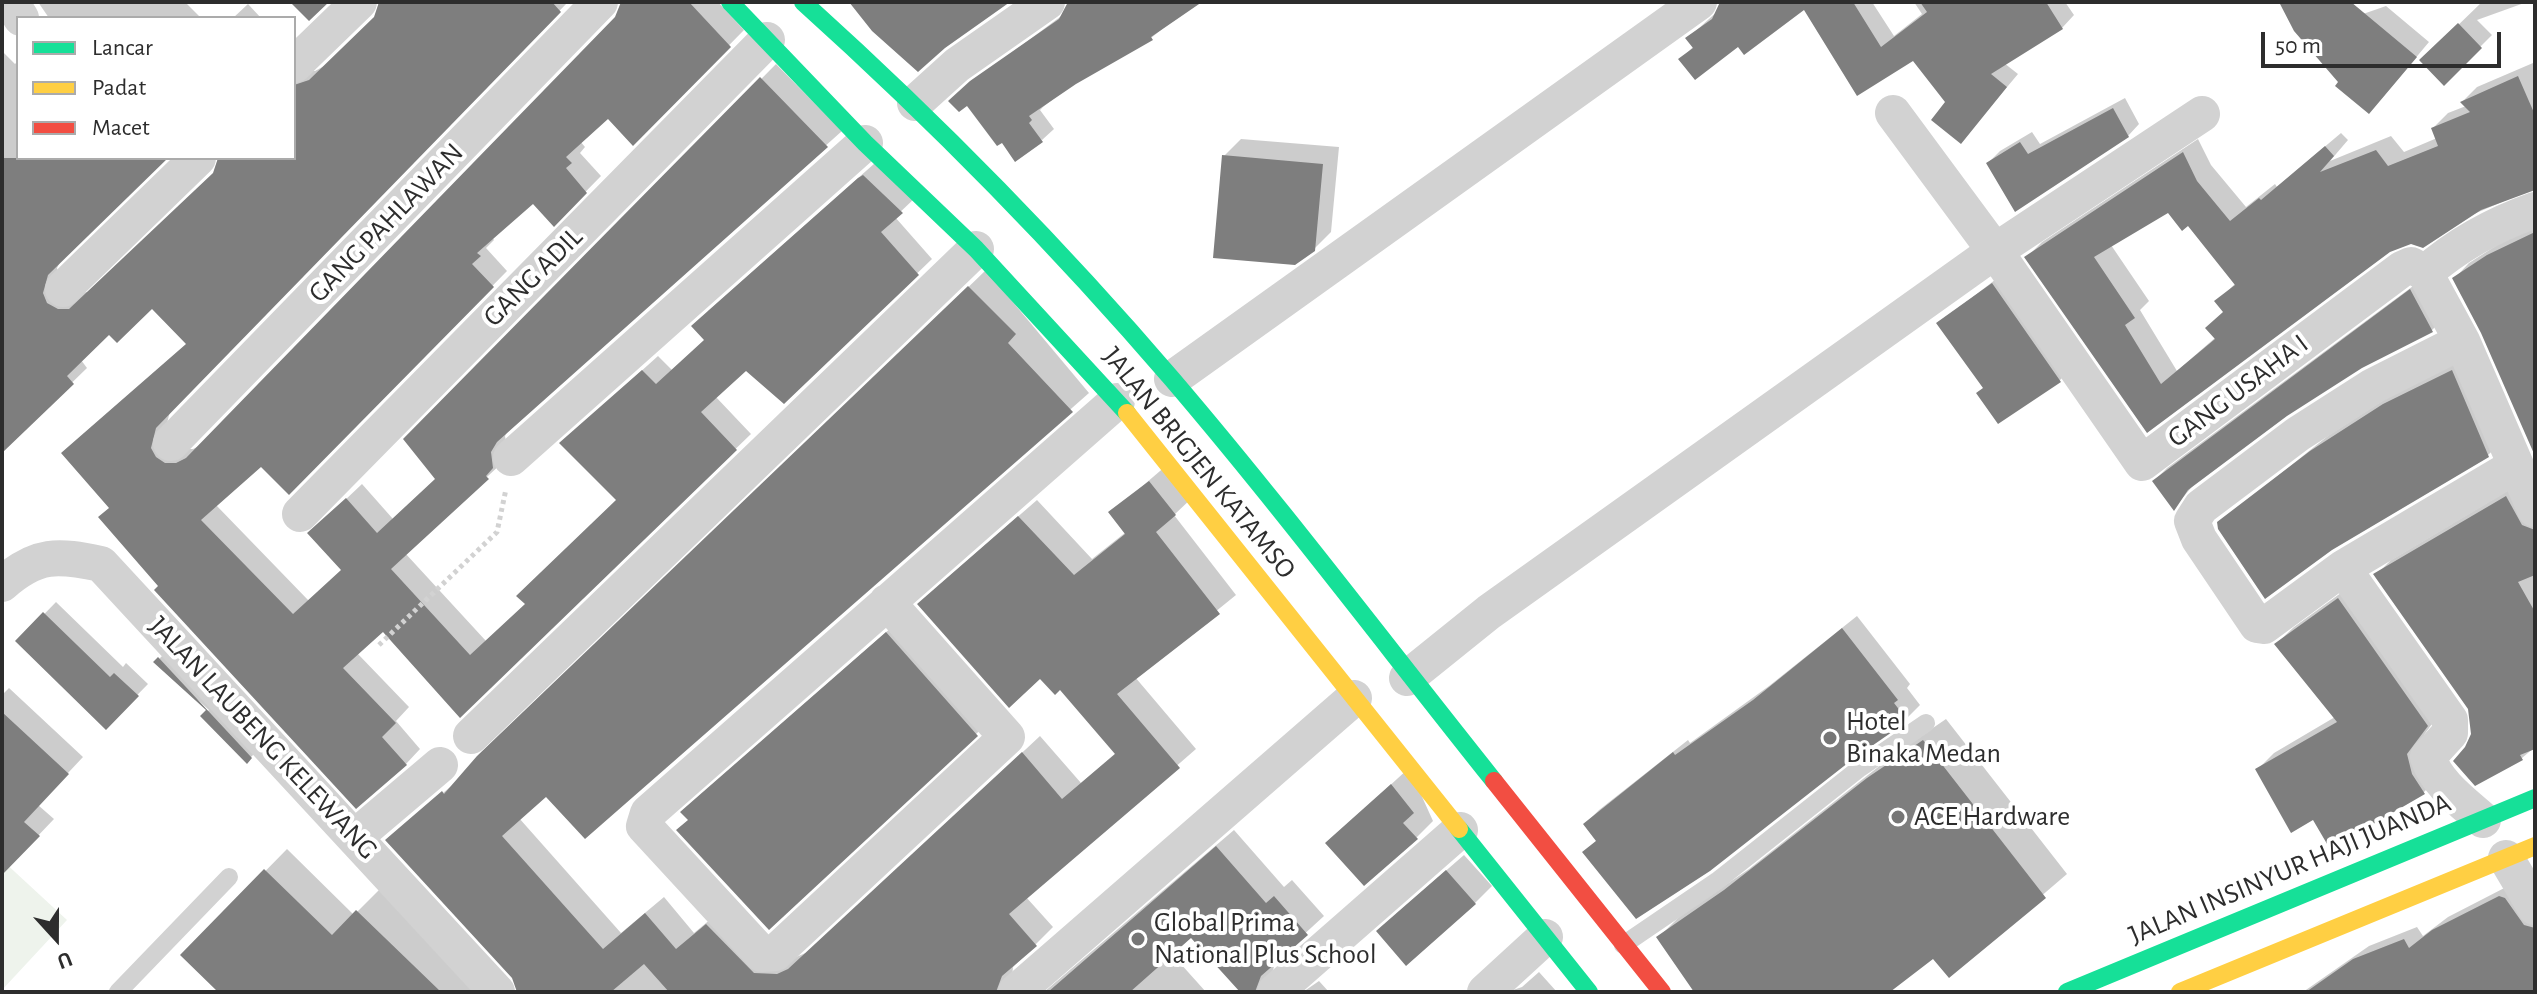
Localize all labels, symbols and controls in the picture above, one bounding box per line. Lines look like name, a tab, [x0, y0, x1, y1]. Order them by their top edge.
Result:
legend	[16, 16, 296, 160]
scale bar	[2265, 16, 2505, 66]
text: 50 m	[2275, 34, 2321, 58]
text: Lancar	[92, 36, 153, 60]
text: Padat	[92, 76, 146, 100]
text: Macet	[92, 116, 150, 140]
street label: GANG PAHLAWAN	[302, 136, 470, 310]
street label: GANG ADIL	[476, 220, 590, 334]
street label: GANG USAHA I	[2161, 327, 2315, 455]
street label: JALAN BRIGJEN KATAMSO	[1095, 340, 1303, 586]
street label: JALAN LAUBENG KELEWANG	[142, 610, 384, 866]
place label: Hotel Binaka Medan	[1846, 705, 2001, 771]
marker: Hotel Binaka Medan	[1821, 729, 1839, 747]
street label: JALAN INSINYUR HAJI JUANDA	[2124, 786, 2456, 952]
place label: ACE Hardware	[1914, 800, 2070, 834]
marker: ACE Hardware	[1889, 808, 1907, 826]
north arrow	[16, 898, 96, 978]
place label: Global Prima National Plus School	[1154, 906, 1377, 972]
marker: Global Prima National Plus School	[1129, 930, 1147, 948]
text: U	[54, 948, 75, 973]

